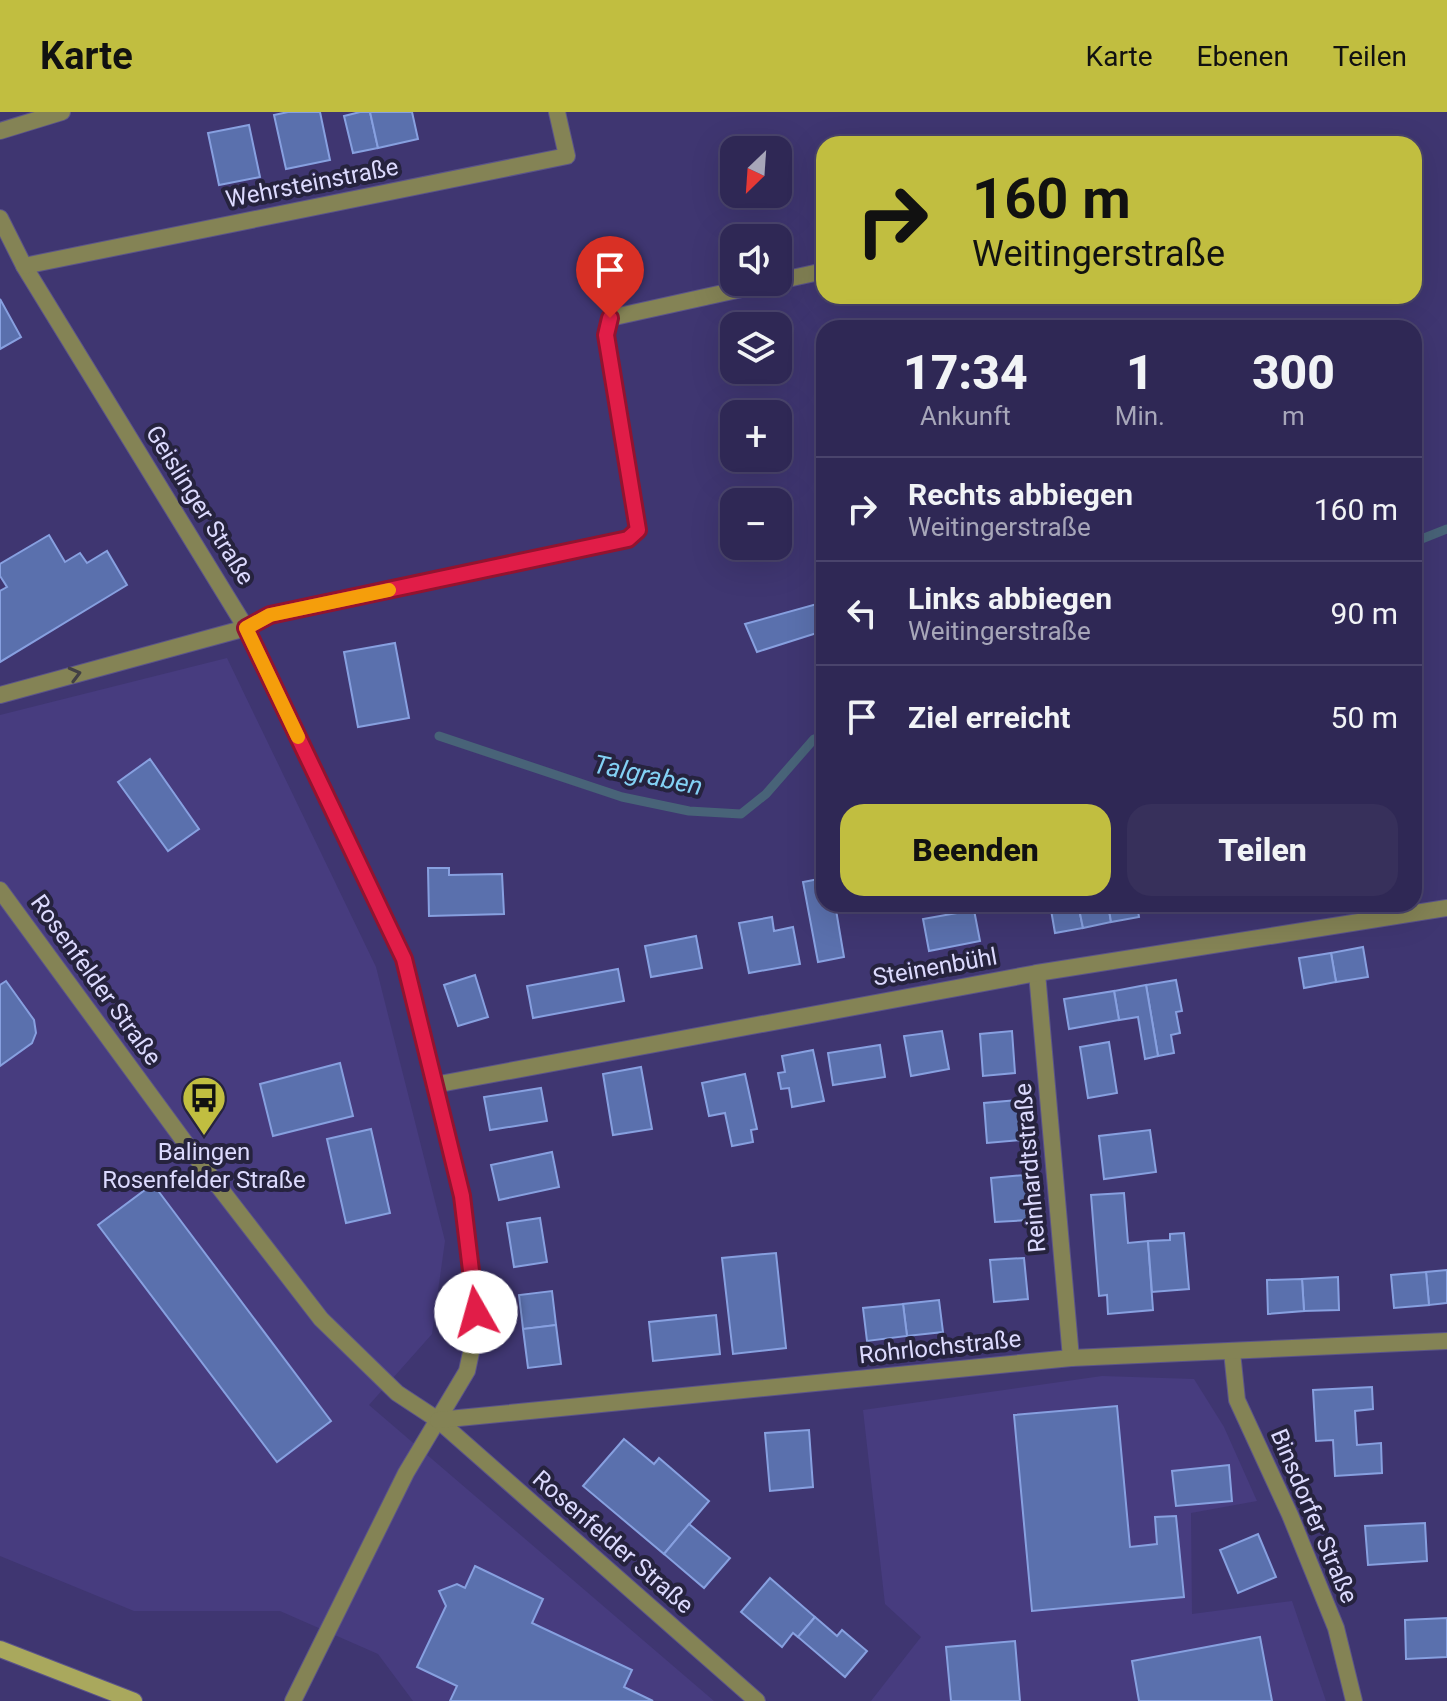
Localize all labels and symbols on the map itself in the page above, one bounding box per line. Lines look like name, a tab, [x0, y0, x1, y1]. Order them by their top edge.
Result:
north arrow	[720, 136, 792, 208]
street label: Wehrsteinstraße	[223, 153, 401, 213]
pin	[576, 236, 644, 318]
street label: Geislinger Straße	[140, 420, 260, 590]
one-way arrow	[68, 667, 82, 683]
water label: Talgraben	[591, 749, 705, 801]
street label: Rosenfelder Straße	[25, 889, 167, 1071]
street label: Steinenbühl	[871, 942, 999, 992]
bus stop icon: Balingen Rosenfelder Straße	[180, 1074, 228, 1137]
street label: Reinhardtstraße	[1009, 1082, 1051, 1254]
place label: Balingen Rosenfelder Straße	[102, 1138, 306, 1194]
position arrow	[434, 1270, 518, 1354]
street label: Rohrlochstraße	[857, 1325, 1023, 1369]
street label: Binsdorfer Straße	[1265, 1425, 1363, 1607]
street label: Rosenfelder Straße	[527, 1465, 699, 1619]

